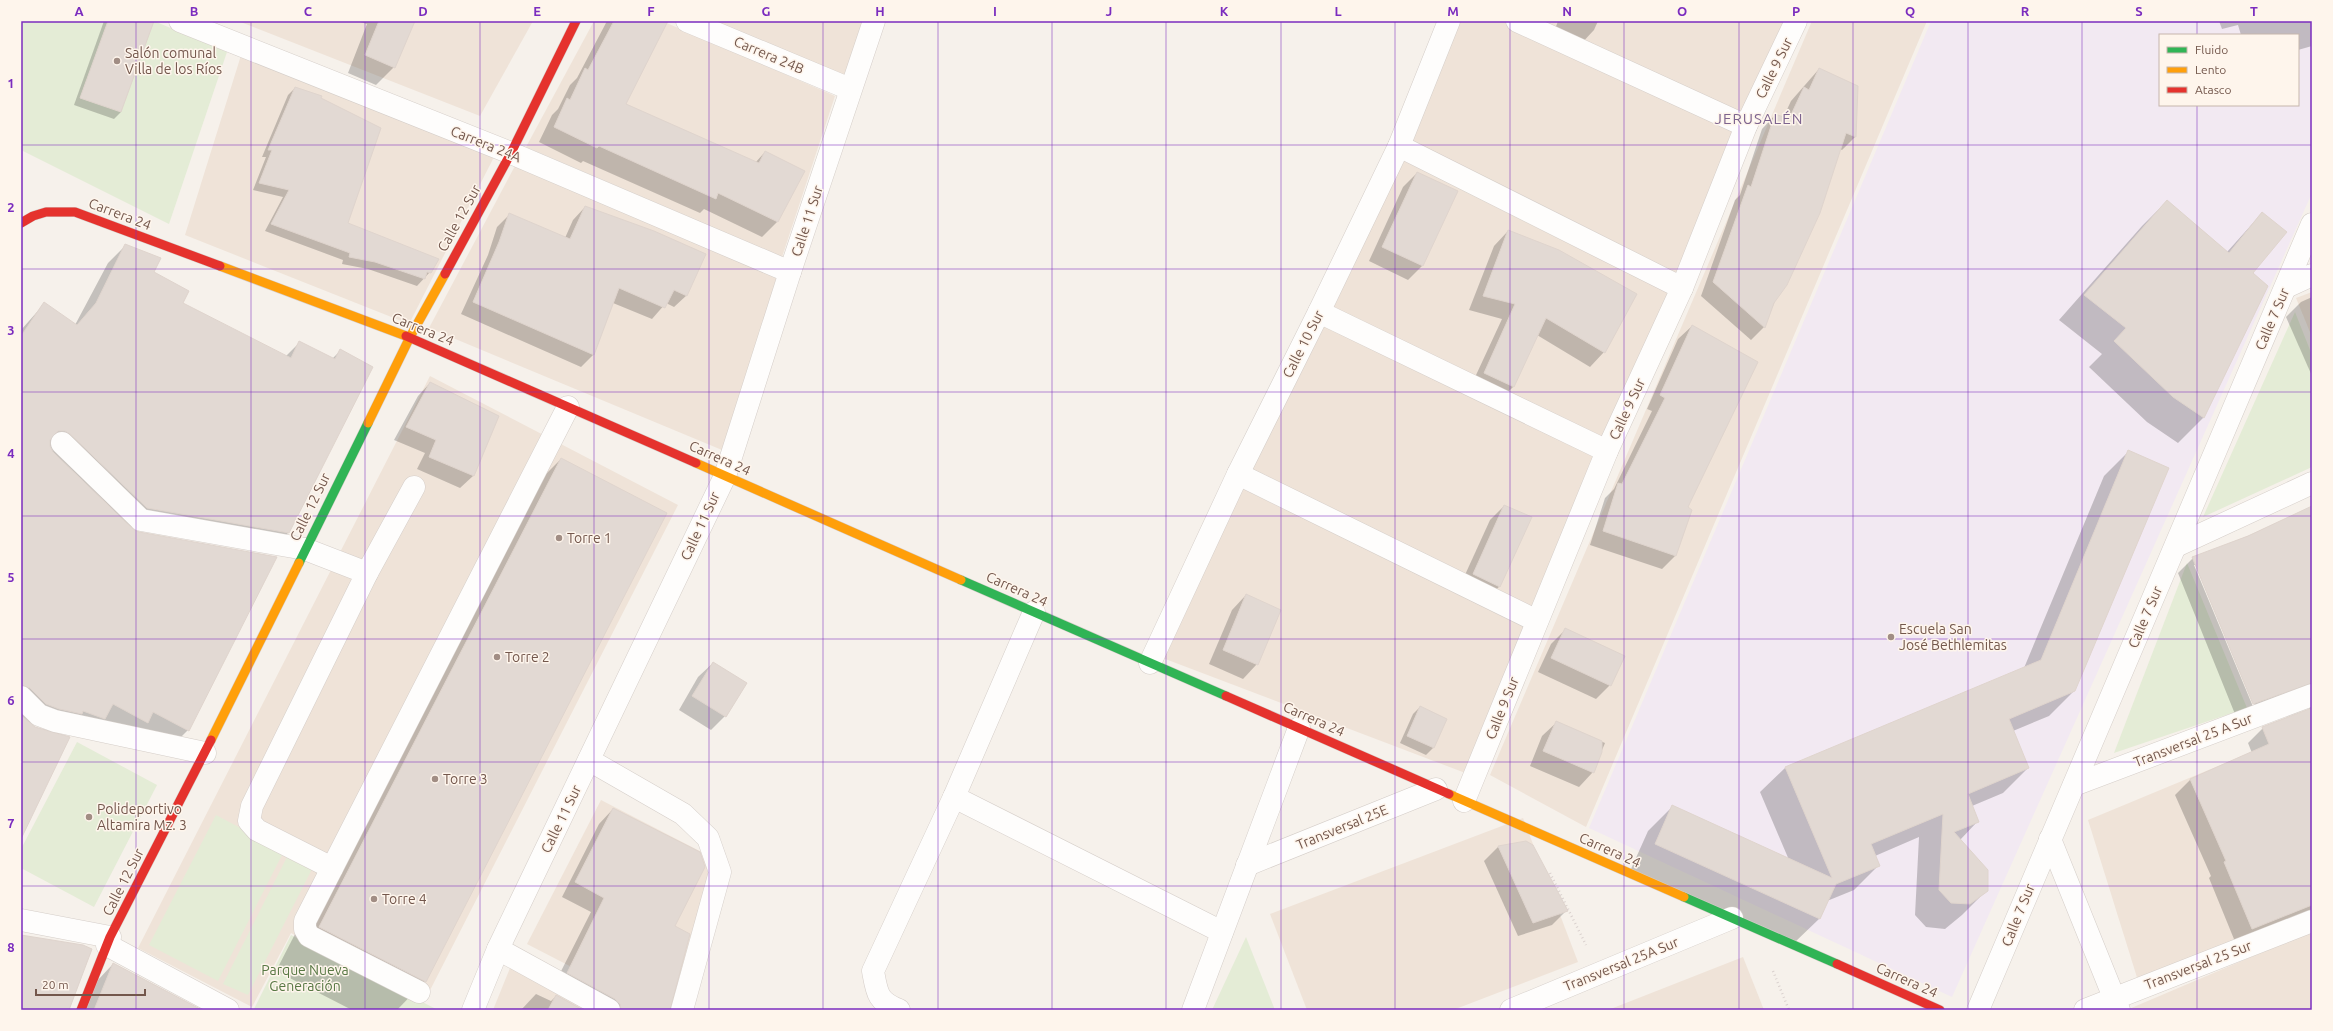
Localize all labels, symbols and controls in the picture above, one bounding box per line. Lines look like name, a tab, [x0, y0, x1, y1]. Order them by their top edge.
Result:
text: A	[74, 4, 84, 18]
text: B	[190, 4, 199, 18]
text: C	[304, 4, 313, 18]
text: D	[418, 4, 428, 18]
text: E	[533, 4, 541, 18]
text: F	[647, 4, 655, 18]
text: G	[762, 4, 771, 18]
text: H	[875, 4, 885, 18]
text: I	[993, 4, 997, 18]
text: J	[1106, 4, 1112, 18]
text: K	[1220, 4, 1229, 18]
text: L	[1334, 4, 1342, 18]
text: M	[1447, 4, 1459, 18]
text: N	[1562, 4, 1572, 18]
text: O	[1677, 4, 1687, 18]
text: P	[1792, 4, 1800, 18]
text: Q	[1905, 4, 1915, 18]
text: R	[2021, 4, 2030, 18]
text: S	[2135, 4, 2143, 18]
text: T	[2250, 4, 2258, 18]
street label: Carrera 24B	[732, 33, 807, 77]
street label: Calle 9 Sur	[1752, 34, 1796, 101]
legend	[2159, 34, 2299, 106]
text: Fluido	[2195, 43, 2228, 56]
place label: Salón comunal Villa de los Ríos	[125, 45, 222, 77]
marker: Salón comunal Villa de los Ríos	[112, 56, 122, 66]
text: Lento	[2195, 63, 2226, 76]
text: 1	[7, 76, 15, 90]
text: Atasco	[2195, 83, 2231, 96]
district label: JERUSALÉN	[1715, 110, 1803, 127]
street label: Carrera 24A	[448, 123, 524, 165]
street label: Calle 12 Sur	[434, 181, 484, 254]
street label: Calle 11 Sur	[788, 183, 826, 259]
street label: Carrera 24	[87, 195, 154, 233]
text: 2	[7, 200, 15, 214]
street label: Calle 7 Sur	[2252, 285, 2292, 352]
street label: Calle 10 Sur	[1279, 307, 1327, 380]
street label: Carrera 24	[390, 309, 457, 349]
text: 3	[7, 323, 15, 337]
street label: Calle 9 Sur	[1606, 375, 1648, 442]
street label: Carrera 24	[687, 437, 753, 479]
text: 4	[7, 446, 15, 460]
street label: Calle 12 Sur	[287, 470, 334, 544]
street label: Calle 11 Sur	[677, 489, 723, 563]
place label: Torre 1	[567, 530, 612, 546]
marker: Torre 1	[554, 533, 564, 543]
street label: Carrera 24	[984, 568, 1050, 610]
text: 5	[7, 570, 15, 584]
street label: Calle 7 Sur	[2125, 583, 2165, 650]
place label: Escuela San José Bethlemitas	[1899, 621, 2007, 653]
marker: Escuela San José Bethlemitas	[1886, 632, 1896, 642]
place label: Torre 2	[505, 649, 550, 665]
marker: Torre 2	[492, 652, 502, 662]
street label: Calle 9 Sur	[1482, 674, 1522, 742]
text: 6	[7, 693, 15, 707]
street label: Carrera 24	[1281, 698, 1347, 740]
street label: Transversal 25 A Sur	[2131, 710, 2255, 770]
place label: Torre 3	[443, 771, 488, 787]
marker: Torre 3	[430, 774, 440, 784]
street label: Calle 11 Sur	[538, 782, 585, 856]
place label: Polideportivo Altamira Mz. 3	[97, 801, 187, 833]
street label: Transversal 25E	[1294, 801, 1390, 853]
marker: Polideportivo Altamira Mz. 3	[84, 812, 94, 822]
text: 7	[7, 816, 15, 830]
street label: Carrera 24	[1577, 829, 1643, 871]
street label: Calle 12 Sur	[99, 845, 147, 918]
street label: Calle 7 Sur	[1998, 881, 2038, 949]
place label: Torre 4	[382, 891, 427, 907]
marker: Torre 4	[369, 894, 379, 904]
street label: Transversal 25A Sur	[1561, 933, 1681, 994]
street label: Transversal 25 Sur	[2142, 937, 2254, 993]
text: 8	[7, 940, 15, 954]
street label: Carrera 24	[1874, 959, 1940, 1001]
park label: Parque Nueva Generación	[261, 962, 349, 994]
scale bar	[36, 971, 145, 997]
text: 20 m	[42, 978, 69, 991]

